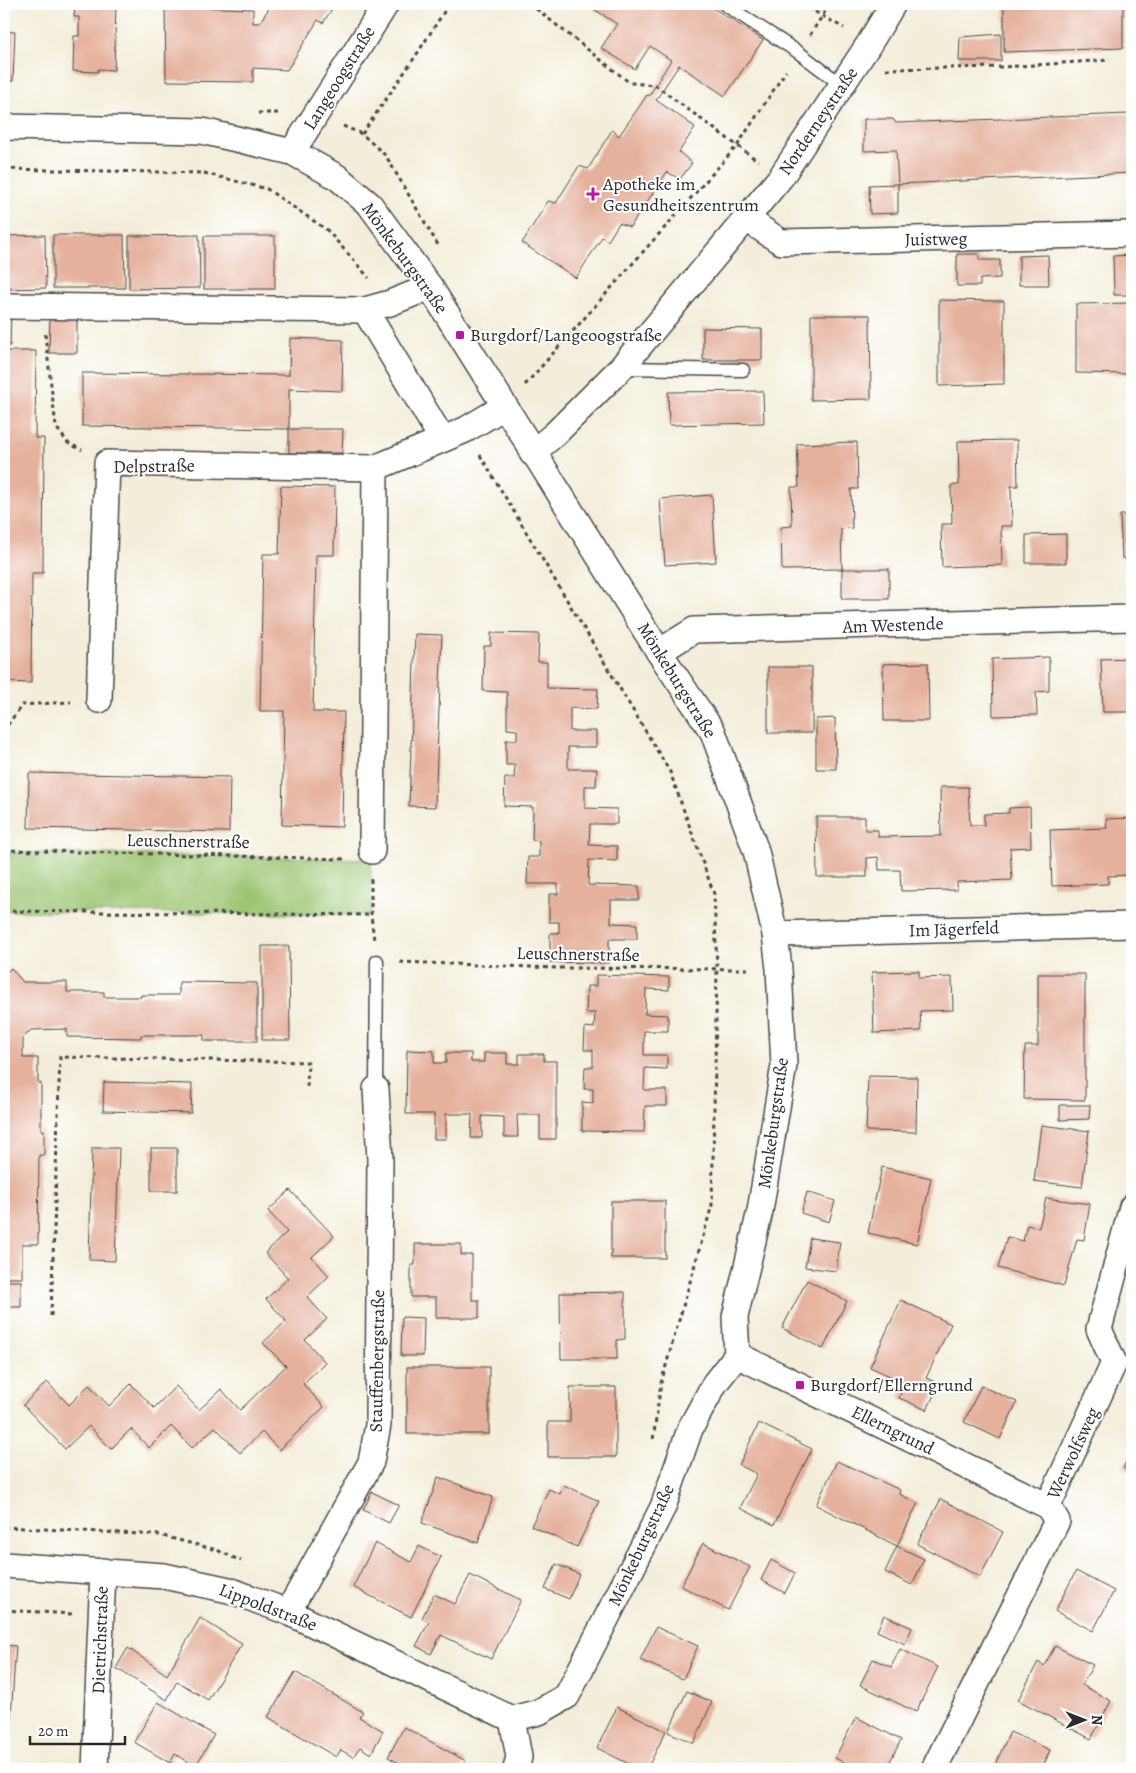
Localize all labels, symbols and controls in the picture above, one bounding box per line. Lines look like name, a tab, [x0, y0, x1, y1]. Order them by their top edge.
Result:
street label: Langeoogstraße	[297, 21, 381, 135]
street label: Norderneystraße	[773, 62, 863, 180]
place label: Apotheke im Gesundheitszentrum	[602, 172, 759, 217]
marker: Apotheke im Gesundheitszentrum	[587, 188, 599, 200]
street label: Mönkeburgstraße	[356, 197, 454, 319]
street label: Juistweg	[904, 226, 968, 252]
place label: Burgdorf/Langeoogstraße	[470, 323, 662, 347]
marker: Burgdorf/Langeoogstraße	[454, 329, 466, 341]
street label: Delpstraße	[113, 453, 195, 479]
street label: Am Westende	[841, 611, 944, 639]
street label: Mönkeburgstraße	[632, 618, 722, 742]
street label: Leuschnerstraße	[126, 828, 250, 854]
street label: Im Jägerfeld	[908, 915, 1000, 943]
street label: Leuschnerstraße	[516, 941, 640, 967]
street label: Mönkeburgstraße	[752, 1056, 794, 1190]
street label: Stauffenbergstraße	[364, 1289, 390, 1433]
place label: Burgdorf/Ellerngrund	[810, 1373, 974, 1397]
marker: Burgdorf/Ellerngrund	[794, 1379, 806, 1391]
street label: Ellerngrund	[848, 1400, 939, 1461]
street label: Werwolfsweg	[1041, 1403, 1105, 1504]
street label: Mönkeburgstraße	[602, 1480, 680, 1610]
street label: Lippoldstraße	[216, 1577, 320, 1637]
street label: Dietrichstraße	[86, 1586, 114, 1694]
north arrow	[1058, 1696, 1108, 1746]
scale bar	[30, 1713, 125, 1745]
text: N	[1087, 1715, 1106, 1725]
text: 20 m	[38, 1721, 69, 1741]

